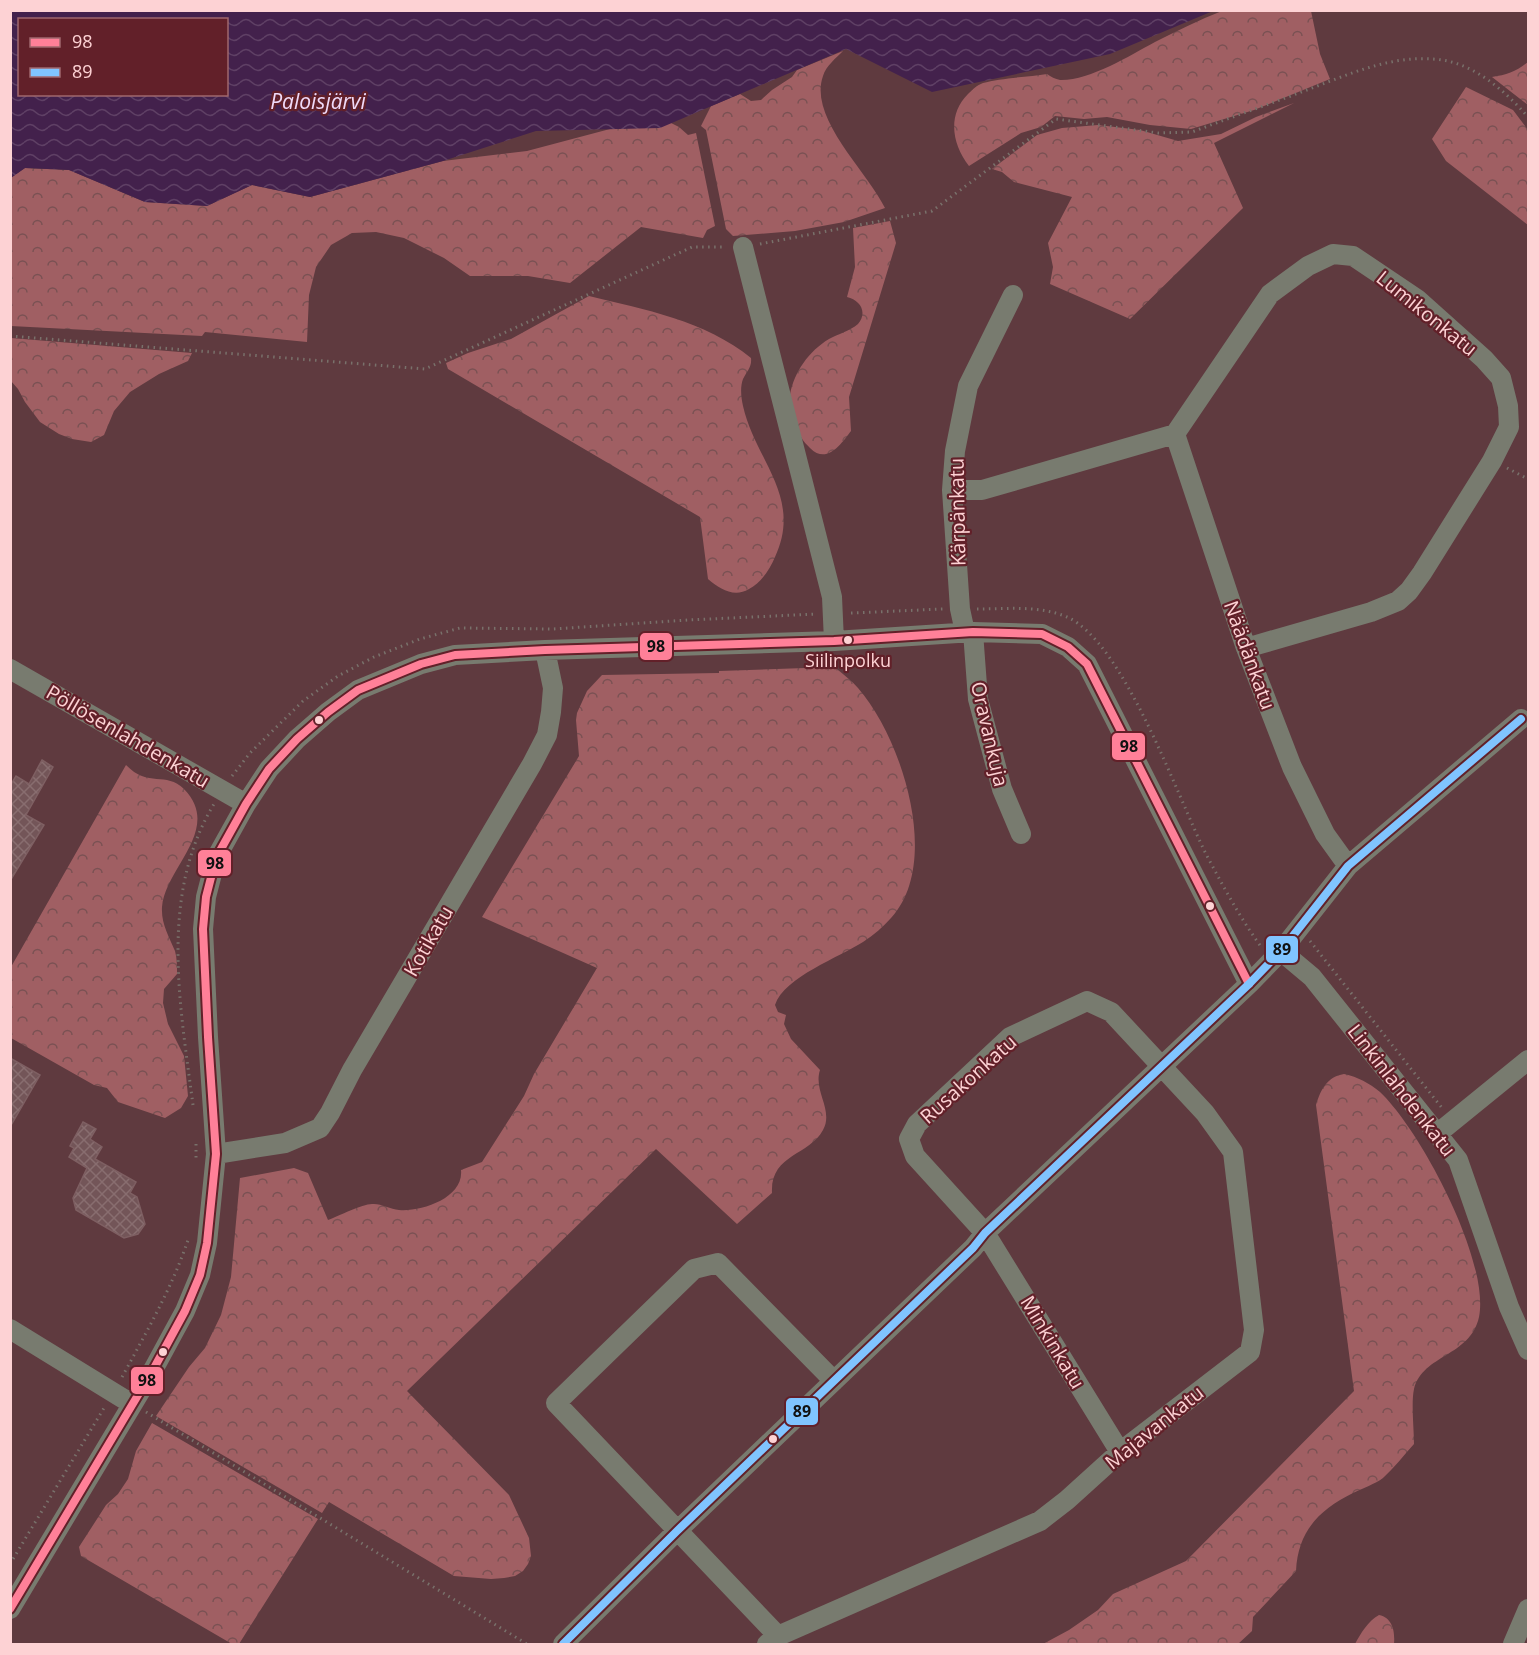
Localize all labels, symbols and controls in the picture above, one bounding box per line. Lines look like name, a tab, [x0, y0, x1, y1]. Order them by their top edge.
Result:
legend	[18, 18, 228, 96]
text: 98	[72, 29, 93, 53]
text: 89	[72, 59, 93, 83]
water label: Paloisjärvi	[270, 87, 367, 115]
street label: Lumikonkatu	[1371, 264, 1483, 362]
street label: Kärpänkatu	[943, 458, 971, 566]
street label: Näädänkatu	[1218, 597, 1282, 713]
line badge: 98	[639, 632, 673, 661]
marker: Siilinpolku	[842, 634, 854, 646]
text: 98	[647, 635, 665, 657]
place label: Siilinpolku	[805, 648, 891, 672]
street label: Pöllösenlahdenkatu	[41, 678, 215, 794]
street label: Oravankuja	[965, 679, 1015, 789]
unlabelled marker	[313, 714, 325, 726]
line badge: 98	[1111, 732, 1146, 761]
text: 98	[1120, 735, 1138, 757]
line badge: 98	[197, 849, 232, 877]
text: 98	[206, 852, 224, 874]
unlabelled marker	[1204, 900, 1216, 912]
street label: Kotikatu	[397, 901, 459, 981]
line badge: 89	[1265, 935, 1299, 964]
text: 89	[1273, 938, 1291, 960]
street label: Linkinlahdenkatu	[1342, 1018, 1462, 1162]
street label: Rusakonkatu	[914, 1028, 1022, 1130]
street label: Minkinkatu	[1015, 1290, 1091, 1394]
unlabelled marker	[157, 1346, 169, 1358]
line badge: 98	[130, 1366, 164, 1395]
text: 98	[138, 1369, 156, 1391]
street label: Majavankatu	[1099, 1379, 1209, 1475]
line badge: 89	[785, 1397, 819, 1426]
text: 89	[793, 1400, 811, 1422]
unlabelled marker	[767, 1433, 779, 1445]

